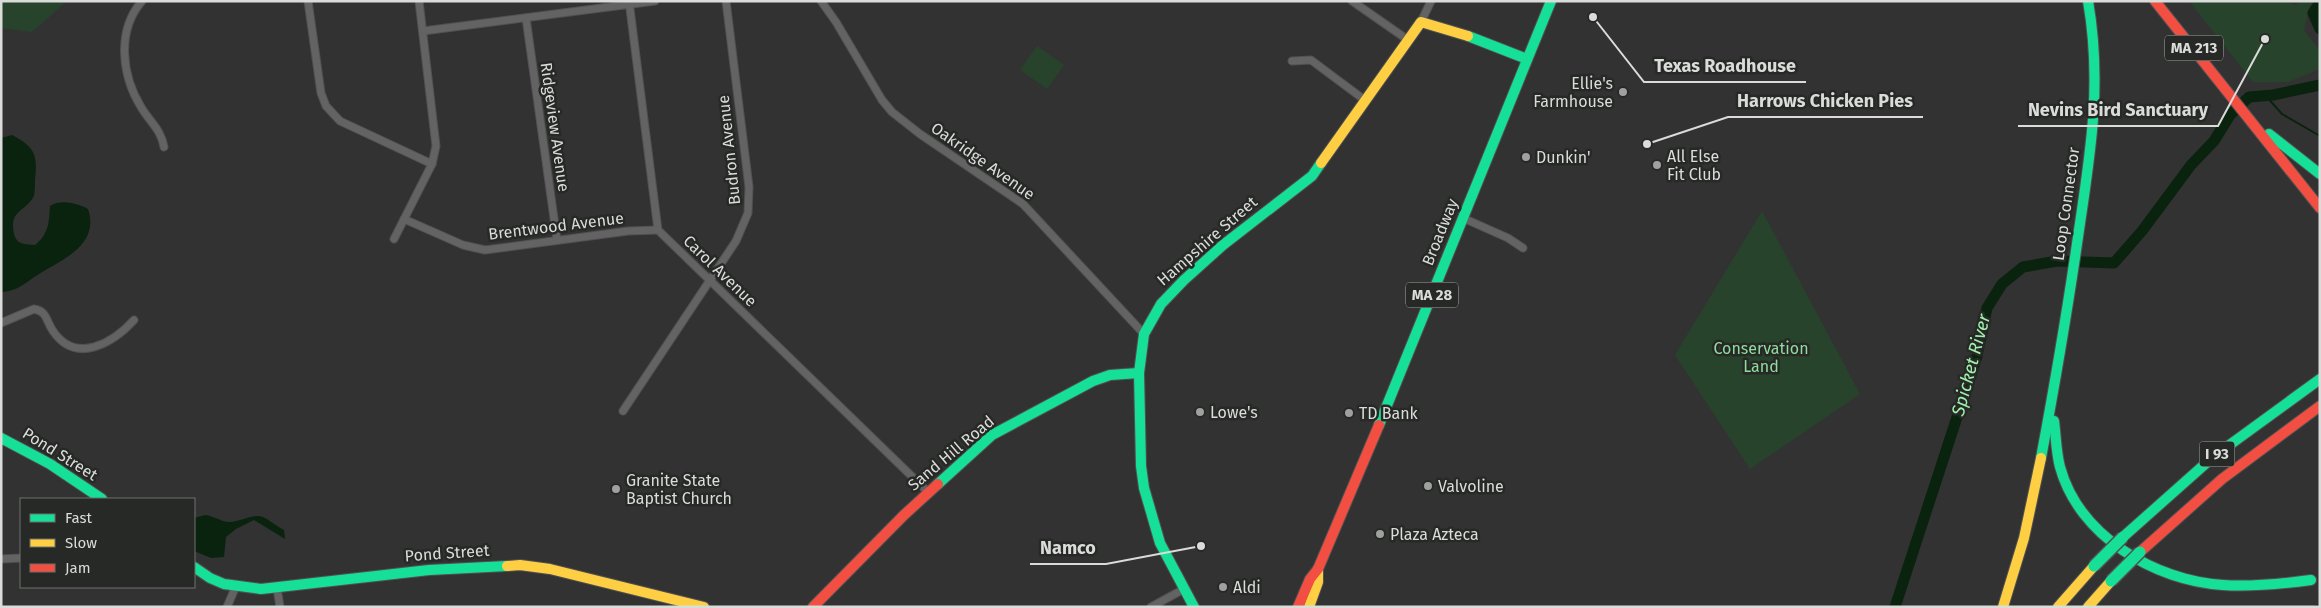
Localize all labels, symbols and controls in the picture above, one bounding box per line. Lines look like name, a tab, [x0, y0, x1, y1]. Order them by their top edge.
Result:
road number: MA 213	[2165, 36, 2223, 60]
callout: Texas Roadhouse	[1644, 49, 1806, 82]
text: Texas Roadhouse	[1654, 55, 1796, 77]
street label: Ridgeview Avenue	[537, 61, 573, 193]
place label: Ellie's Farmhouse	[1533, 74, 1613, 111]
callout: Harrows Chicken Pies	[1728, 84, 1923, 117]
marker: Ellie's Farmhouse	[1617, 86, 1629, 98]
text: Harrows Chicken Pies	[1737, 90, 1913, 112]
callout: Nevins Bird Sanctuary	[2018, 93, 2218, 126]
street label: Budron Avenue	[714, 94, 744, 206]
text: Nevins Bird Sanctuary	[2028, 99, 2209, 121]
street label: Oakridge Avenue	[927, 118, 1039, 204]
street label: Loop Connector	[2049, 145, 2083, 262]
place label: All Else Fit Club	[1667, 147, 1721, 184]
place label: Dunkin'	[1536, 148, 1590, 167]
marker: Dunkin'	[1520, 151, 1532, 163]
marker: All Else Fit Club	[1651, 159, 1663, 171]
street label: Hampshire Street	[1153, 192, 1261, 290]
street label: Broadway	[1418, 196, 1462, 268]
street label: Brentwood Avenue	[487, 208, 625, 244]
street label: Carol Avenue	[679, 231, 761, 311]
road number: MA 28	[1406, 282, 1458, 308]
water label: Spicket River	[1947, 311, 1995, 419]
park label: Conservation Land	[1713, 339, 1809, 376]
place label: Lowe's	[1210, 403, 1258, 422]
place label: TD Bank	[1359, 404, 1419, 423]
marker: Lowe's	[1194, 406, 1206, 418]
marker: TD Bank	[1343, 407, 1355, 419]
street label: Sand Hill Road	[904, 411, 998, 495]
street label: Pond Street	[19, 423, 101, 485]
road number: I 93	[2200, 442, 2234, 466]
place label: Granite State Baptist Church	[626, 471, 732, 508]
place label: Valvoline	[1438, 477, 1504, 496]
marker: Valvoline	[1422, 480, 1434, 492]
marker: Granite State Baptist Church	[610, 483, 622, 495]
legend	[20, 498, 195, 588]
text: Fast	[65, 509, 92, 527]
place label: Plaza Azteca	[1390, 525, 1479, 544]
marker: Plaza Azteca	[1374, 528, 1386, 540]
callout: Namco	[1030, 531, 1106, 564]
text: Slow	[65, 534, 97, 552]
text: Namco	[1040, 537, 1096, 559]
street label: Pond Street	[404, 541, 490, 565]
text: Jam	[65, 559, 91, 577]
place label: Aldi	[1233, 578, 1261, 597]
marker: Aldi	[1217, 581, 1229, 593]

